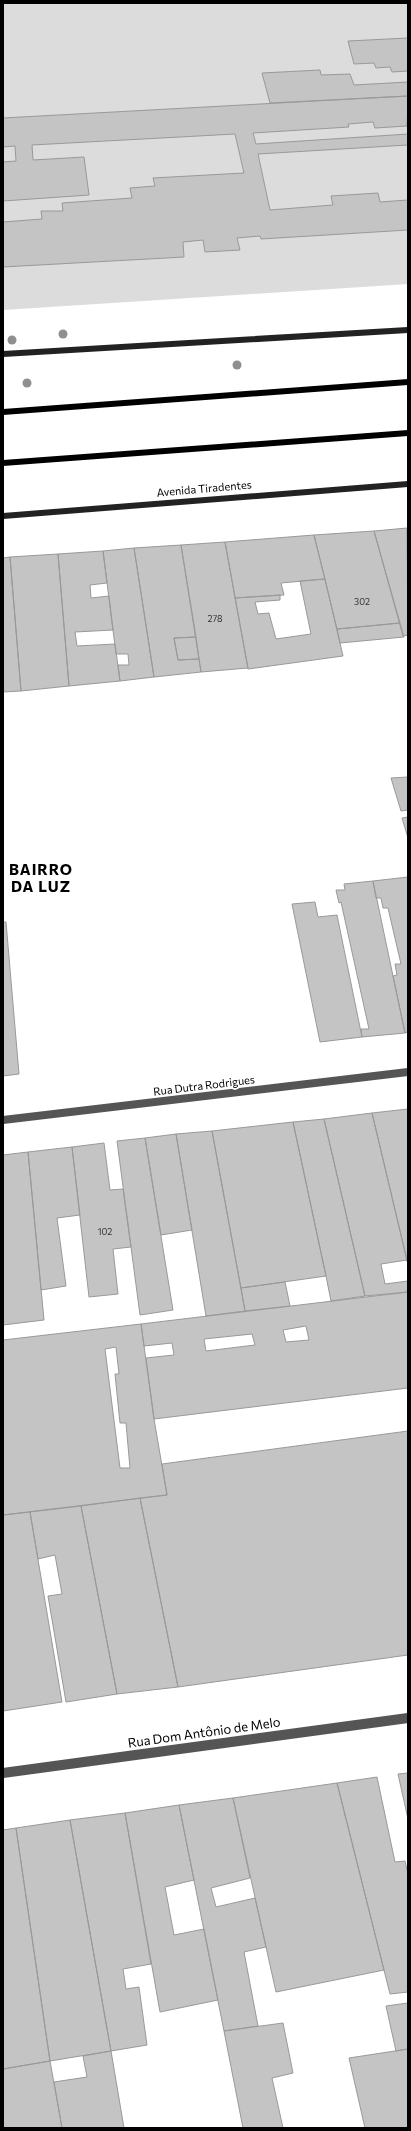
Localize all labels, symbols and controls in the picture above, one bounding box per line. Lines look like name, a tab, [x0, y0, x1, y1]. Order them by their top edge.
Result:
street label: Avenida Tiradentes	[156, 477, 252, 499]
house number: 302	[354, 596, 370, 607]
house number: 278	[207, 613, 223, 624]
district label: BAIRRO DA LUZ	[9, 860, 73, 895]
street label: Rua Dutra Rodrigues	[152, 1072, 256, 1098]
house number: 102	[98, 1226, 112, 1237]
street label: Rua Dom Antônio de Melo	[127, 1713, 282, 1751]

